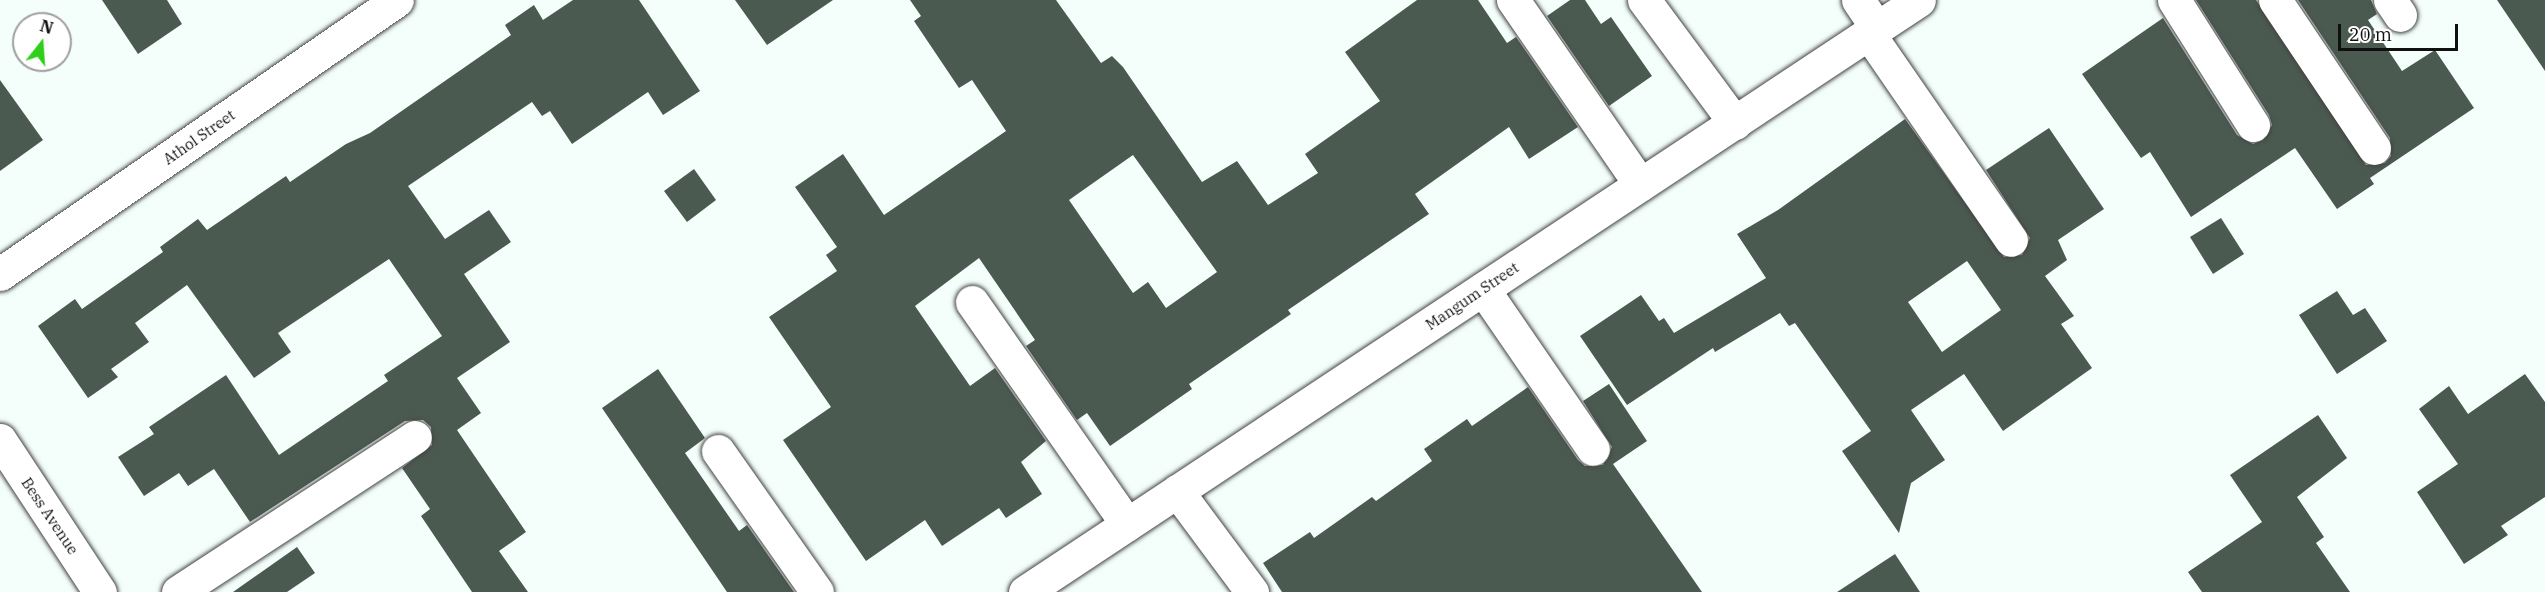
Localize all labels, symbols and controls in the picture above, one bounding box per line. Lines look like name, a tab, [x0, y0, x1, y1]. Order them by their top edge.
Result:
north arrow	[12, 12, 72, 72]
scale bar	[2341, 12, 2461, 50]
text: N	[38, 15, 56, 38]
text: 20 m	[2349, 23, 2392, 46]
street label: Athol Street	[160, 106, 238, 168]
street label: Mangum Street	[1422, 258, 1522, 334]
street label: Bess Avenue	[18, 474, 82, 558]

